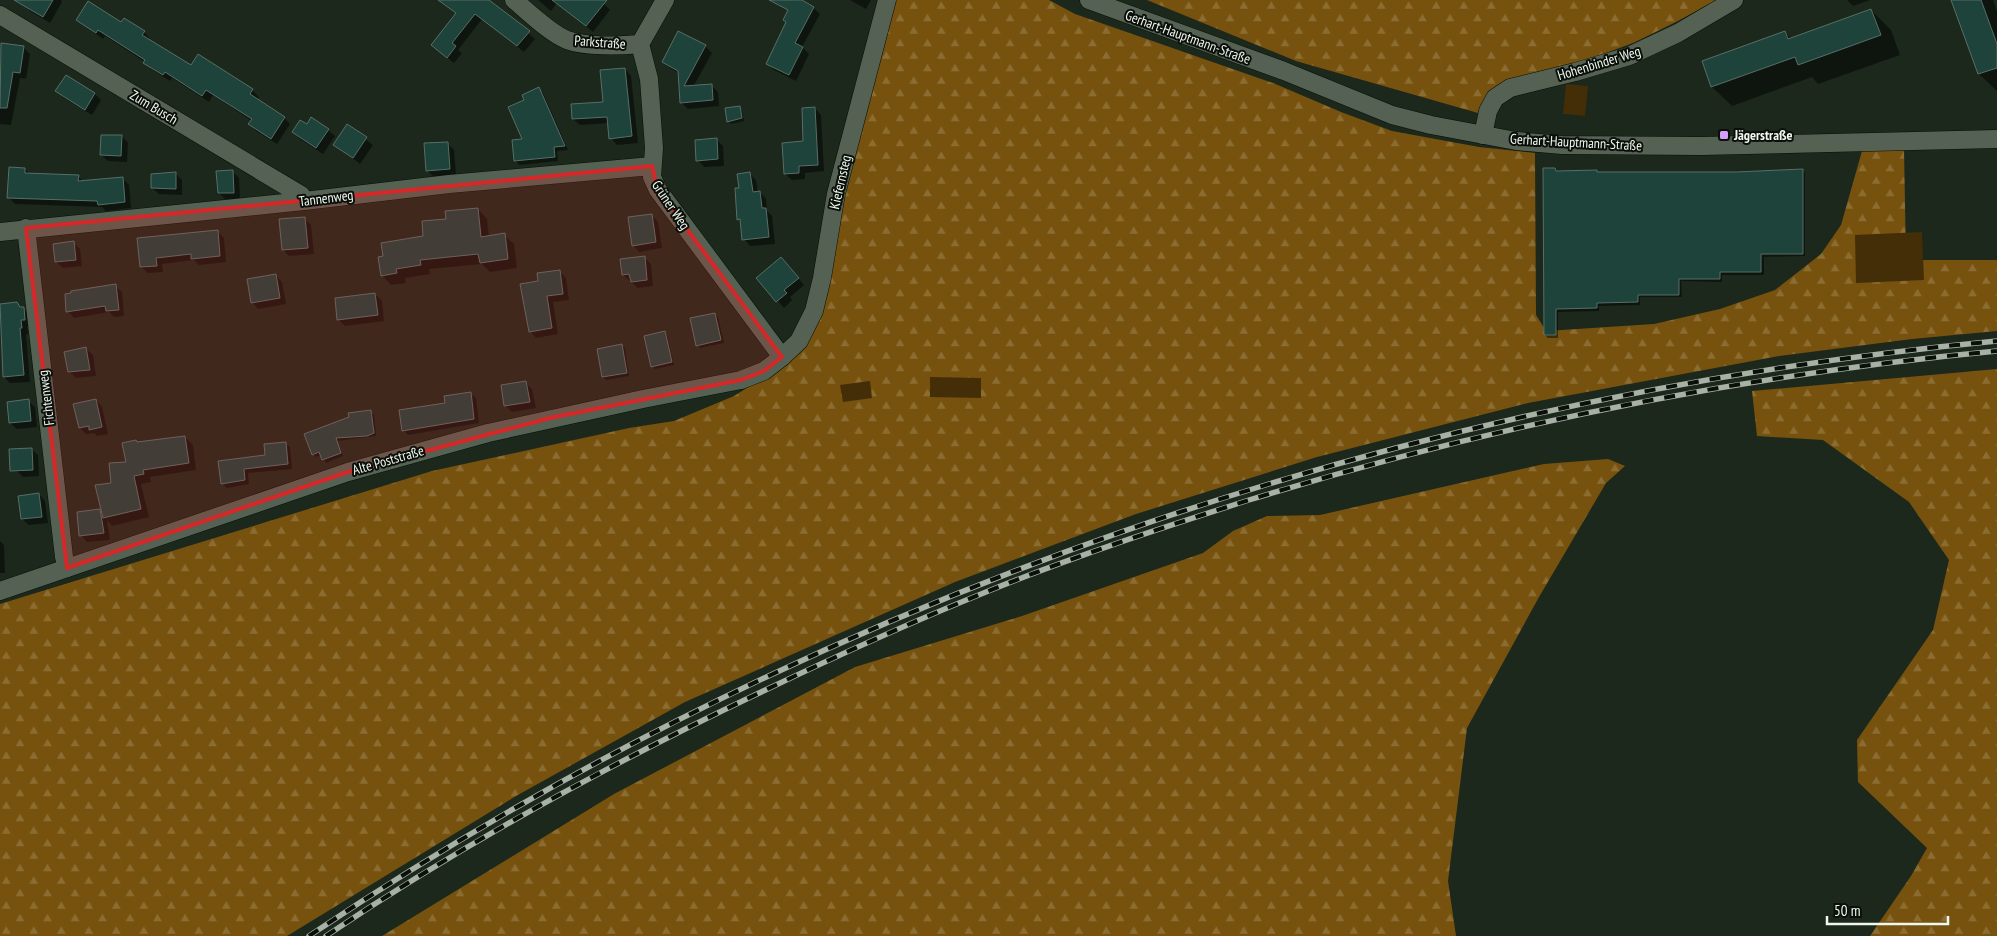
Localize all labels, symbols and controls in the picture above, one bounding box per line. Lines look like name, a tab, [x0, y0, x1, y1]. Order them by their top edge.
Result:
street label: Gerhart-Hauptmann-Straße	[1123, 6, 1253, 68]
street label: Parkstraße	[574, 31, 626, 53]
street label: Hohenbinder Weg	[1555, 42, 1643, 84]
street label: Zum Busch	[127, 86, 181, 128]
place label: Jägerstraße	[1733, 126, 1792, 144]
marker: Jägerstraße	[1718, 129, 1730, 141]
street label: Gerhart-Hauptmann-Straße	[1510, 130, 1643, 154]
street label: Kiefernsteg	[825, 153, 855, 211]
street label: Grüner Weg	[648, 177, 694, 233]
street label: Tannenweg	[298, 186, 354, 210]
street label: Fichtenweg	[34, 369, 58, 427]
street label: Alte Poststraße	[350, 441, 426, 479]
scale bar	[1827, 894, 1948, 926]
text: 50 m	[1834, 901, 1860, 920]

